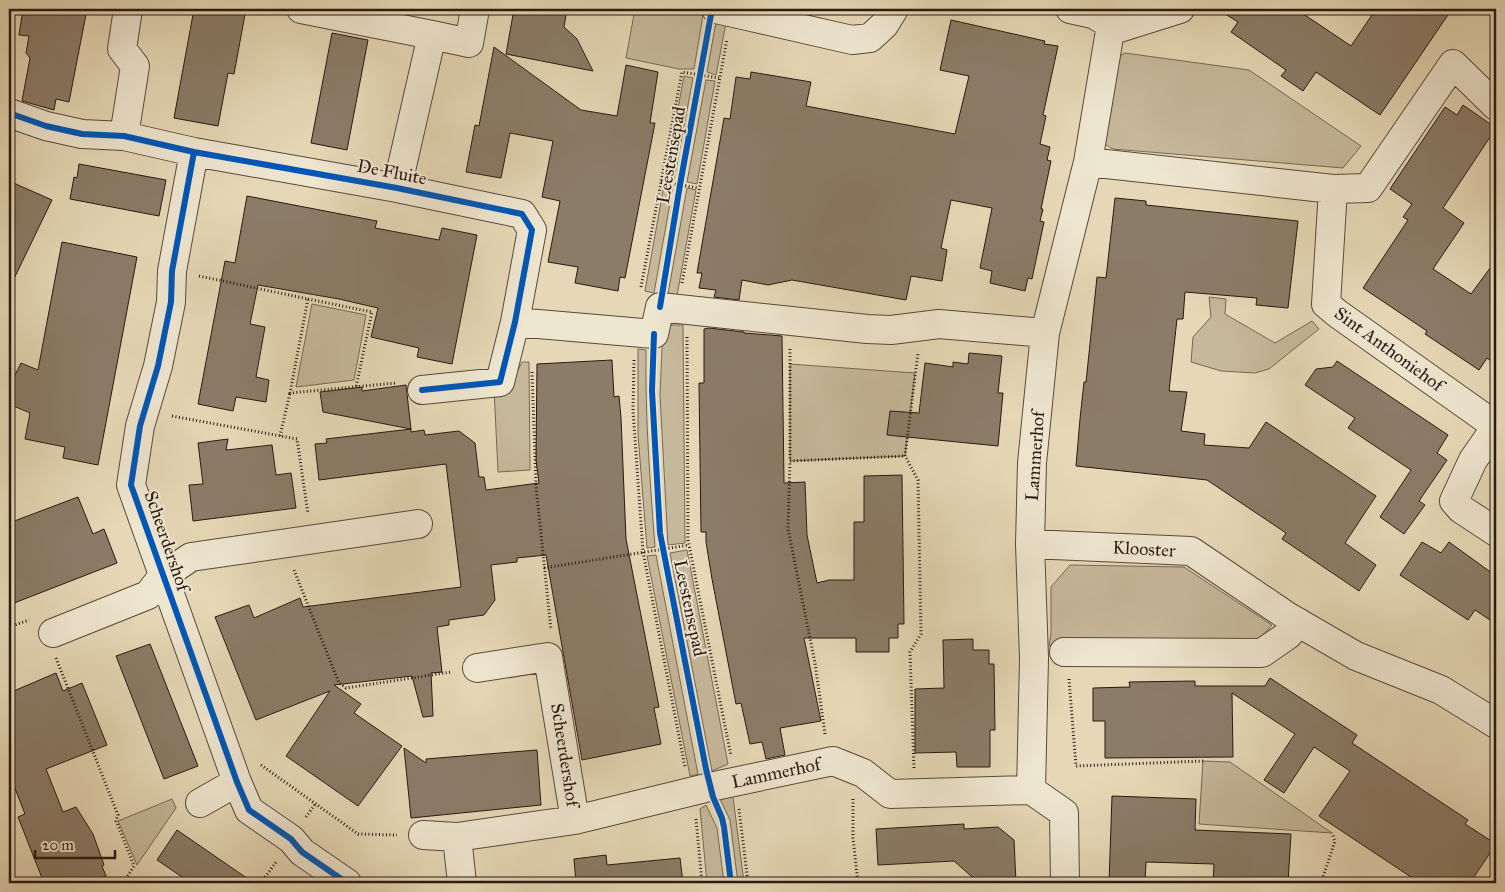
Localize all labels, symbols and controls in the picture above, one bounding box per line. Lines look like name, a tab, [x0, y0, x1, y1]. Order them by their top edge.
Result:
street label: Leestensepad	[652, 105, 690, 205]
street label: De Fluite	[355, 154, 429, 190]
street label: Sint Anthoniehof	[1330, 302, 1450, 398]
street label: Lammerhof	[1021, 407, 1049, 502]
street label: Scheerdershof	[140, 488, 195, 597]
street label: Klooster	[1112, 536, 1176, 562]
street label: Leestensepad	[669, 558, 711, 658]
street label: Scheerdershof	[546, 702, 584, 811]
street label: Lammerhof	[730, 752, 825, 793]
scale bar	[35, 827, 115, 859]
text: 20 m	[42, 836, 74, 854]

